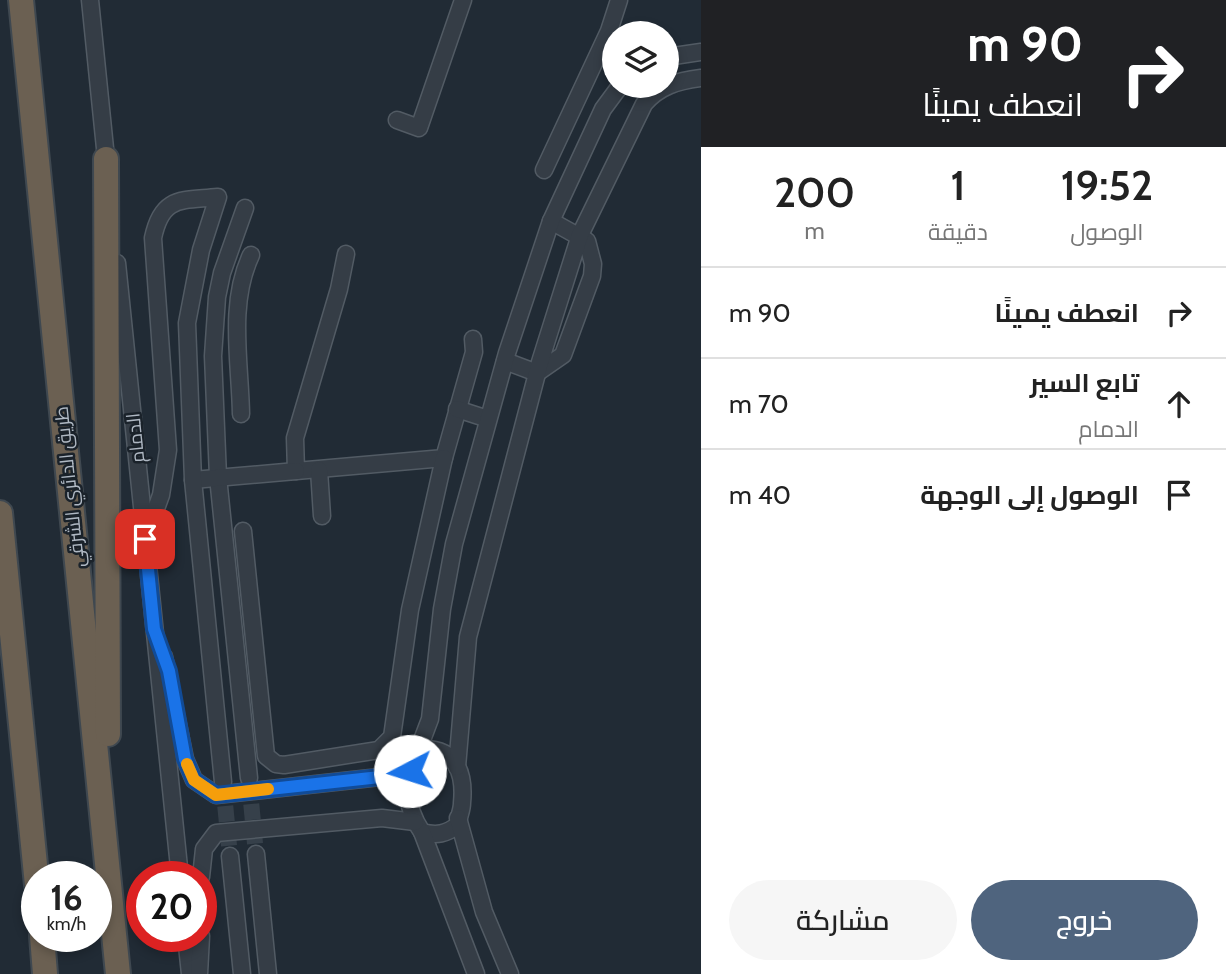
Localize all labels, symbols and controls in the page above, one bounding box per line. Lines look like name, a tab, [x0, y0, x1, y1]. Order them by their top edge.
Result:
text: 90 m	[967, 14, 1083, 73]
map controls	[602, 21, 679, 98]
button: layers	[602, 21, 679, 98]
icon: right	[1107, 28, 1198, 119]
text: انعطف يمينًا	[922, 85, 1083, 124]
text: 1	[950, 159, 965, 211]
text: 19:52	[1061, 159, 1153, 211]
text: 200	[774, 166, 855, 218]
text: m	[804, 217, 825, 245]
text: دقيقة	[928, 218, 988, 246]
text: الوصول	[1070, 218, 1144, 246]
icon: right	[1160, 294, 1198, 332]
text: 90 m	[729, 297, 791, 329]
text: انعطف يمينًا	[995, 297, 1139, 329]
text: تابع السير	[1030, 367, 1139, 399]
icon: ahead	[1160, 385, 1198, 423]
text: 70 m	[729, 388, 789, 420]
street label: طريق الدائري الشرقي	[50, 405, 92, 569]
street label: الدمام	[121, 412, 152, 464]
text: الدمام	[1078, 415, 1139, 443]
icon: arrive	[1160, 476, 1198, 514]
text: 40 m	[729, 479, 791, 511]
text: الوصول إلى الوجهة	[920, 479, 1139, 511]
pin	[115, 509, 175, 569]
icon: arrive	[126, 520, 164, 558]
position arrow	[373, 734, 447, 808]
speed limit sign: 20	[126, 861, 217, 952]
text: 16	[50, 876, 83, 919]
button: مشاركة	[729, 880, 957, 960]
button: خروج	[971, 880, 1198, 960]
text: km/h	[47, 913, 86, 935]

